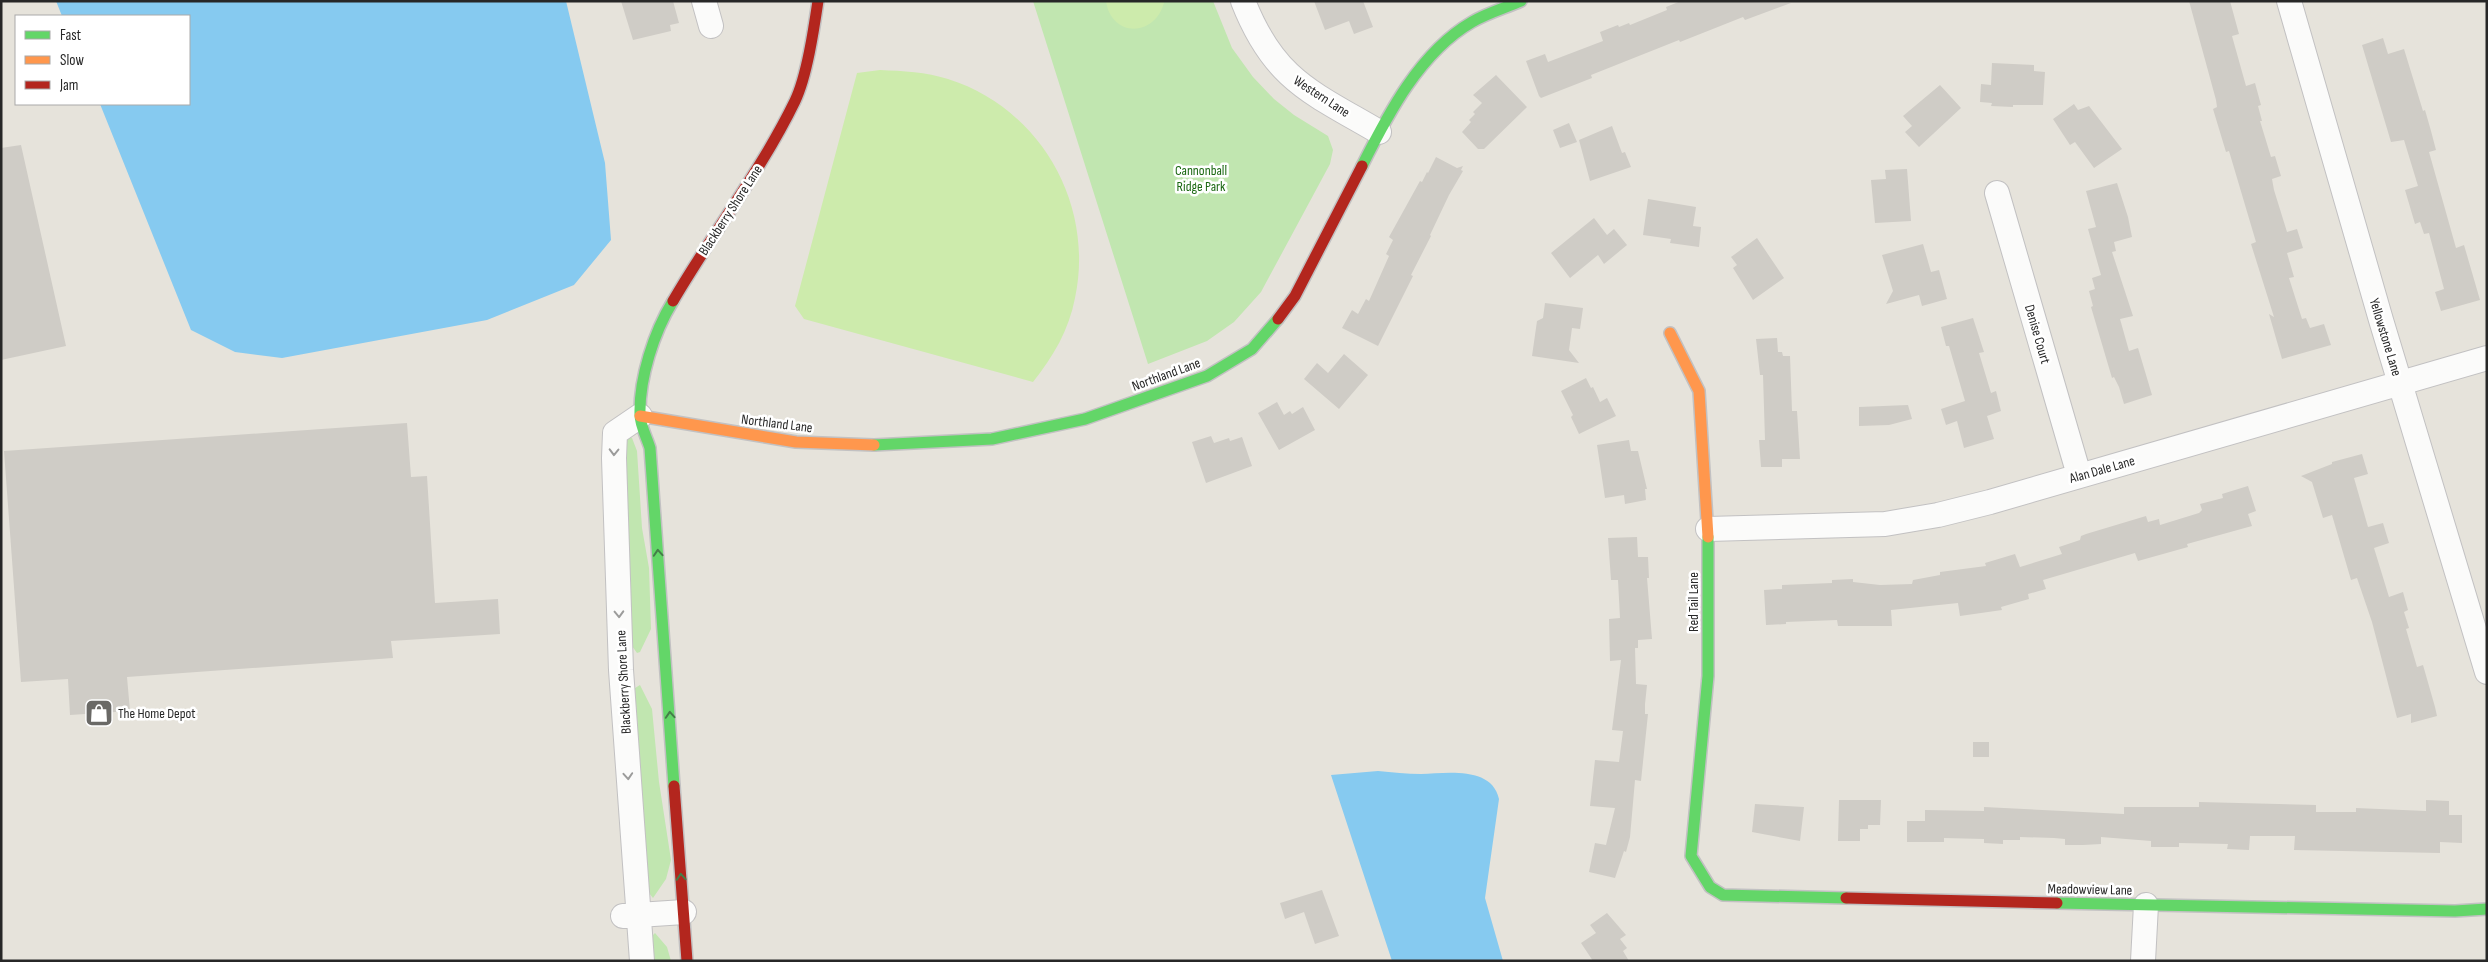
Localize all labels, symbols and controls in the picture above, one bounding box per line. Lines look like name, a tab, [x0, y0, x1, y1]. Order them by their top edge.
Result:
legend	[15, 15, 190, 105]
text: Fast	[60, 26, 82, 45]
text: Slow	[60, 51, 84, 70]
street label: Western Lane	[1290, 72, 1353, 121]
text: Jam	[59, 76, 78, 95]
street label: Blackberry Shore Lane	[695, 162, 766, 259]
park label: Cannonball Ridge Park	[1175, 162, 1227, 195]
street label: Yellowstone Lane	[2366, 296, 2405, 378]
street label: Denise Court	[2021, 303, 2054, 366]
street label: Northland Lane	[1130, 354, 1203, 395]
street label: Northland Lane	[740, 411, 814, 436]
one-way arrow	[609, 448, 619, 456]
street label: Alan Dale Lane	[2067, 452, 2137, 487]
one-way arrow	[652, 549, 663, 557]
street label: Red Tail Lane	[1685, 572, 1702, 632]
one-way arrow	[614, 610, 625, 618]
street label: Blackberry Shore Lane	[612, 630, 635, 734]
shop icon: The Home Depot	[84, 698, 114, 728]
place label: The Home Depot	[118, 705, 196, 722]
one-way arrow	[664, 711, 675, 719]
one-way arrow	[623, 773, 634, 781]
one-way arrow	[676, 873, 687, 881]
street label: Meadowview Lane	[2048, 880, 2132, 899]

